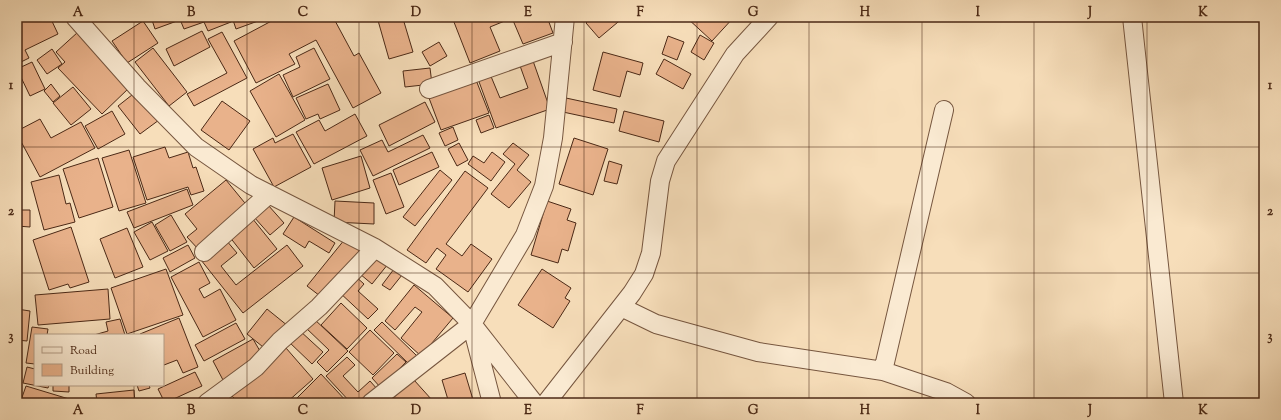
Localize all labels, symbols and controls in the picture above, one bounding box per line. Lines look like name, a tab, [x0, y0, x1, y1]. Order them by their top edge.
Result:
text: A	[73, 4, 84, 22]
text: B	[187, 4, 196, 22]
text: C	[298, 4, 308, 22]
text: D	[411, 4, 421, 22]
text: E	[524, 4, 532, 22]
text: F	[636, 4, 644, 22]
text: G	[748, 4, 759, 22]
text: H	[860, 4, 871, 22]
text: I	[976, 4, 981, 22]
text: J	[1087, 4, 1092, 22]
text: K	[1198, 4, 1208, 22]
text: 1	[9, 77, 14, 95]
text: 1	[1268, 77, 1273, 95]
text: 2	[8, 203, 15, 221]
text: 2	[1267, 203, 1274, 221]
text: 3	[8, 328, 14, 346]
text: 3	[1267, 328, 1273, 346]
legend	[34, 334, 164, 386]
text: Road	[70, 342, 97, 360]
text: Building	[70, 362, 114, 380]
text: A	[73, 402, 84, 420]
text: B	[187, 402, 196, 420]
text: C	[298, 402, 308, 420]
text: D	[411, 402, 421, 420]
text: E	[524, 402, 532, 420]
text: F	[636, 402, 644, 420]
text: G	[748, 402, 759, 420]
text: H	[860, 402, 871, 420]
text: I	[976, 402, 981, 420]
text: J	[1087, 402, 1092, 420]
text: K	[1198, 402, 1208, 420]

